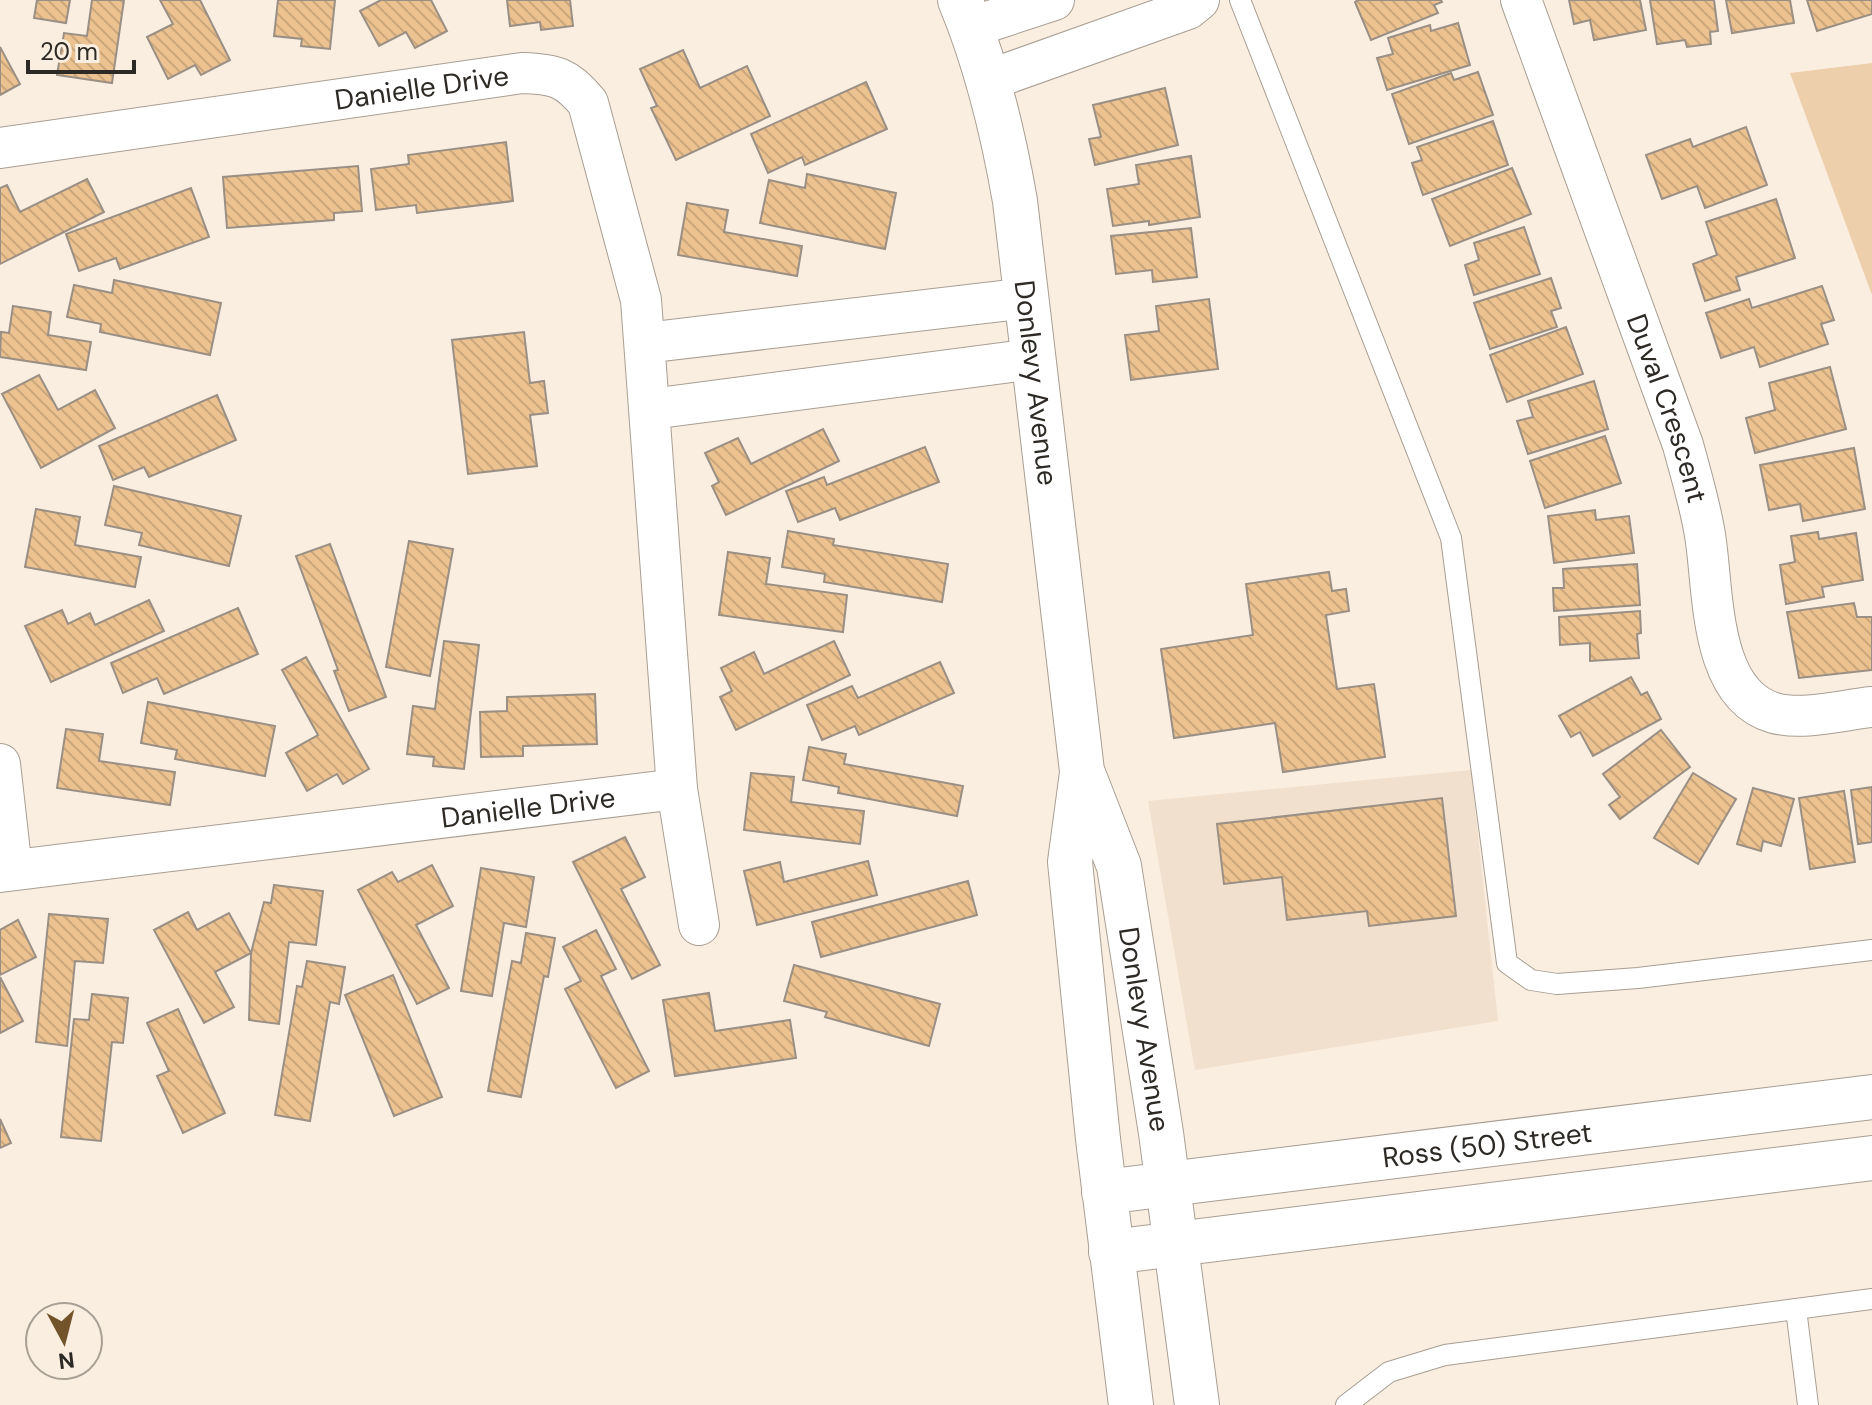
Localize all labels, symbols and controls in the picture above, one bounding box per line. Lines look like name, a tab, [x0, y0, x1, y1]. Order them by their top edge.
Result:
scale bar	[28, 24, 134, 74]
text: 20 m	[40, 36, 98, 67]
street label: Danielle Drive	[332, 57, 511, 119]
street label: Donlevy Avenue	[1005, 278, 1066, 488]
street label: Duval Crescent	[1618, 309, 1716, 507]
street label: Danielle Drive	[439, 779, 617, 837]
street label: Donlevy Avenue	[1110, 924, 1179, 1134]
street label: Ross (50) Street	[1380, 1114, 1594, 1176]
north arrow	[24, 1301, 104, 1381]
text: N	[57, 1345, 76, 1376]

